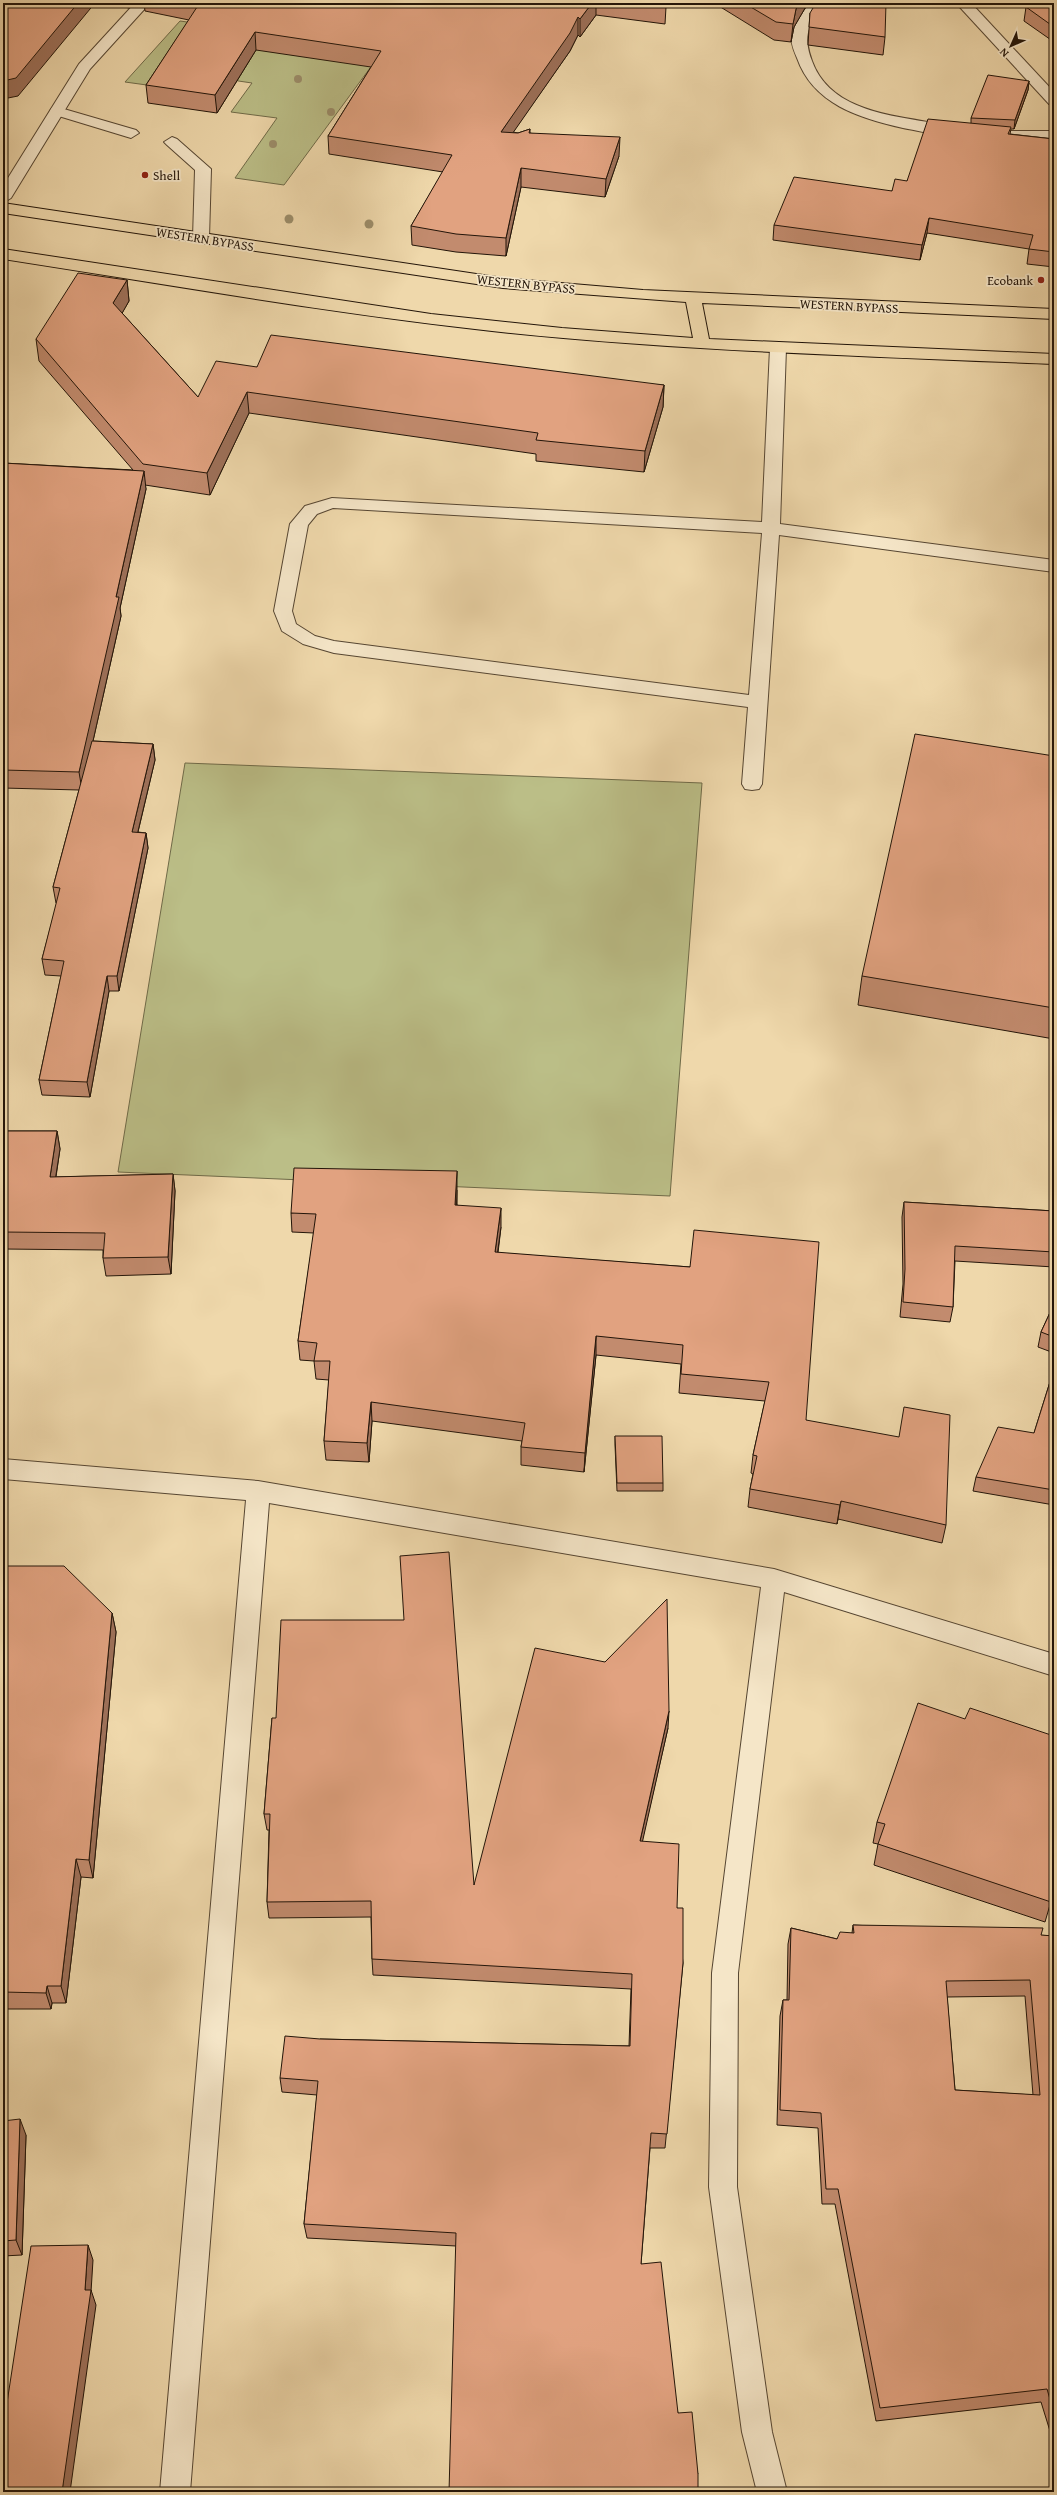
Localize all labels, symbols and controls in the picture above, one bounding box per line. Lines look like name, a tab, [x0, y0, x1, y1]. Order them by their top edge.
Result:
north arrow	[991, 26, 1031, 66]
text: N	[995, 44, 1012, 61]
place label: Shell	[153, 166, 180, 185]
marker: Shell	[140, 170, 150, 180]
street label: WESTERN BYPASS	[155, 222, 255, 256]
street label: WESTERN BYPASS	[476, 269, 576, 299]
place label: Ecobank	[987, 271, 1033, 290]
marker: Ecobank	[1036, 275, 1046, 285]
street label: WESTERN BYPASS	[799, 294, 899, 318]

